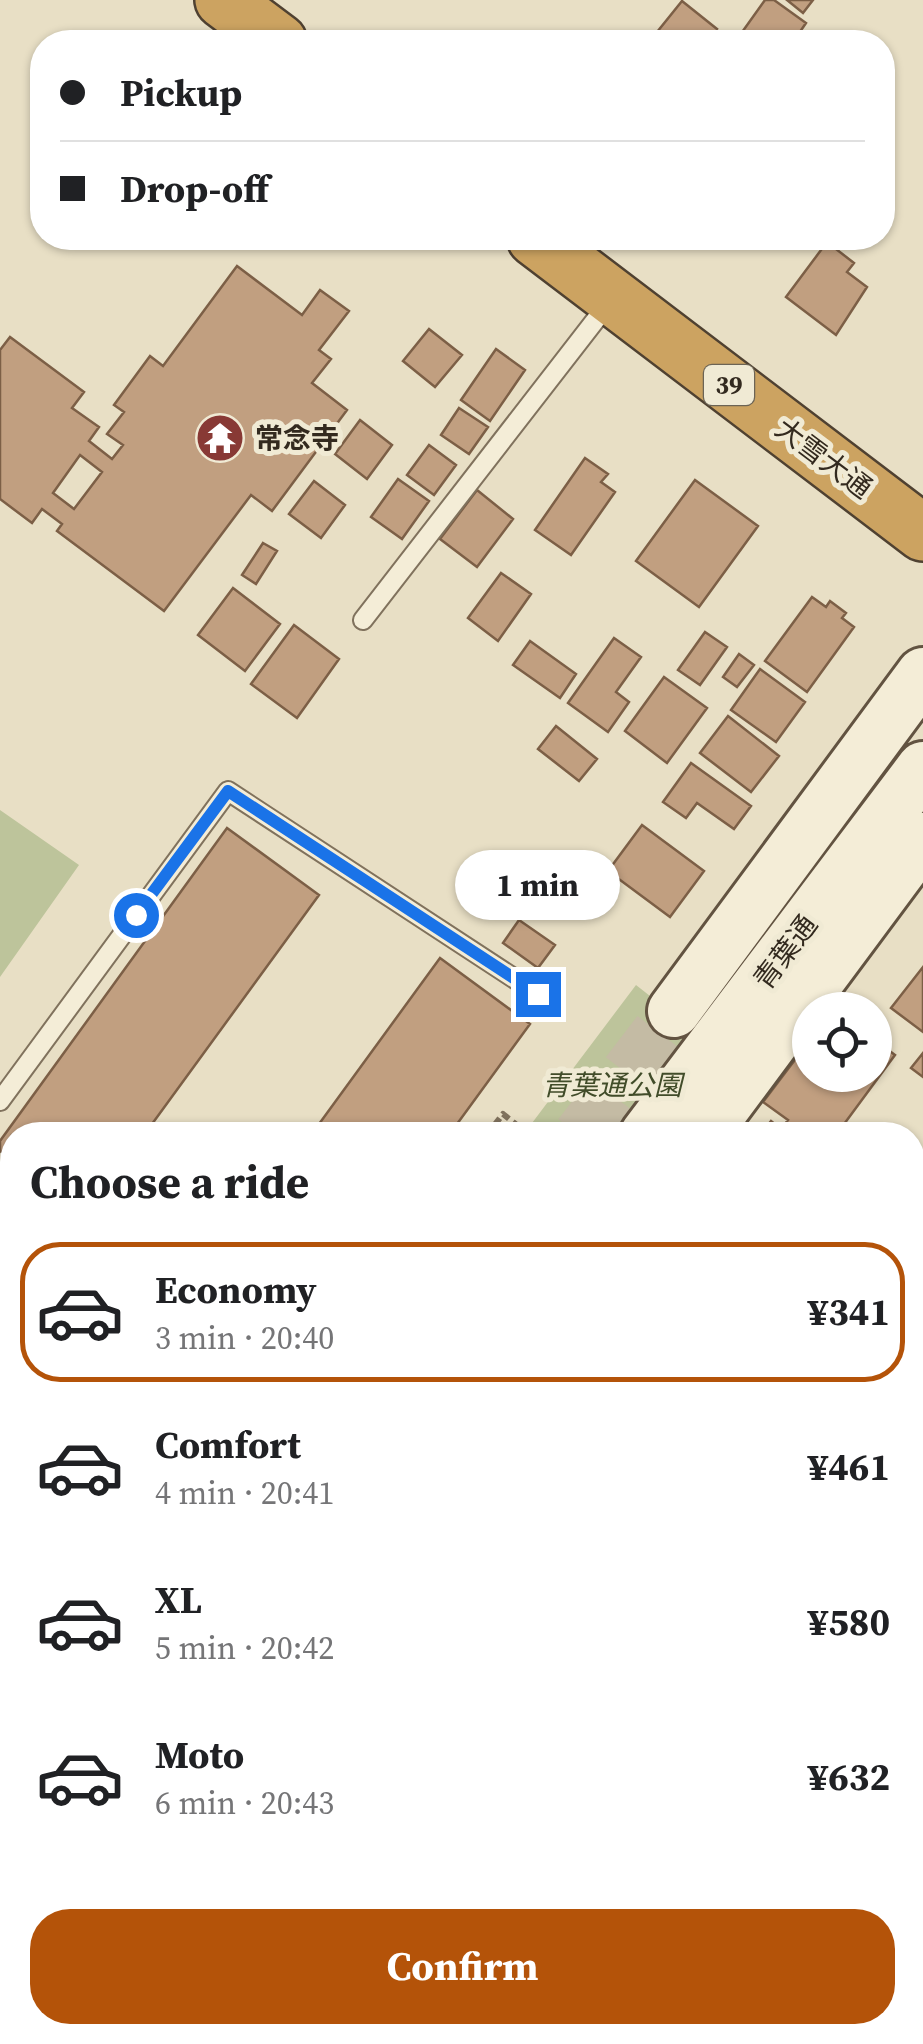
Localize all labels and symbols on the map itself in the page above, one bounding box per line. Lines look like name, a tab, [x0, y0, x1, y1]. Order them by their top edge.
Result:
road number: 39	[704, 365, 754, 405]
street label: 大雪大通	[768, 409, 880, 507]
temple icon: 常念寺	[194, 412, 246, 464]
place label: 常念寺	[255, 419, 339, 457]
callout: 1 min	[456, 849, 620, 919]
route start	[114, 893, 159, 938]
street label: 青葉通	[745, 907, 825, 997]
route end	[516, 972, 561, 1017]
park label: 青葉通公園	[542, 1066, 686, 1104]

